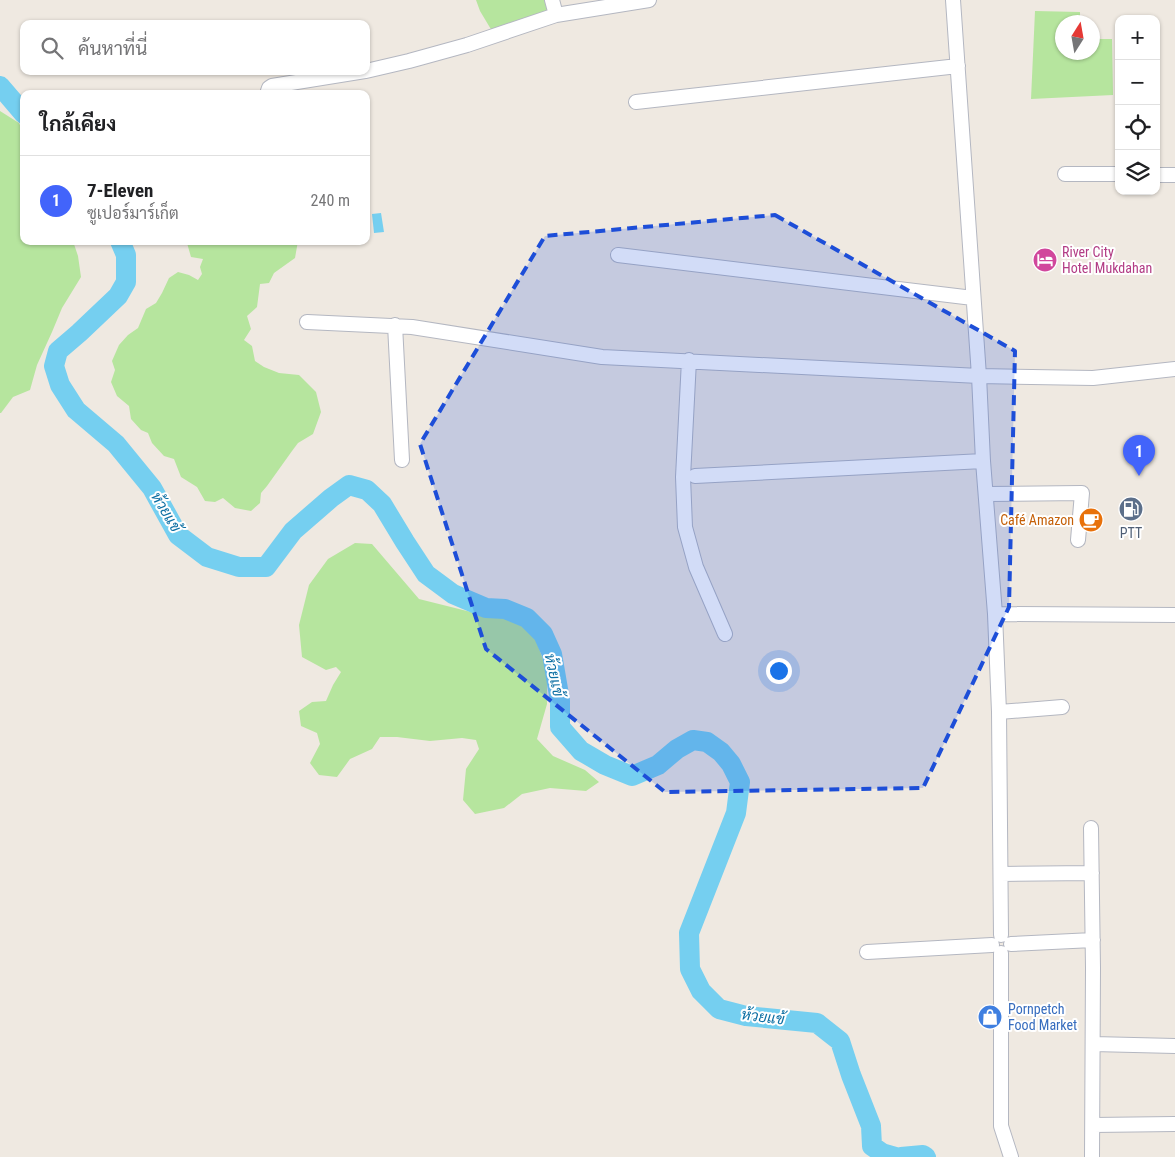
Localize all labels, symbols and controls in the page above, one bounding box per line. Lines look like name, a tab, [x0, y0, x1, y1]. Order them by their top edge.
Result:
north arrow	[1055, 15, 1100, 60]
map controls	[1115, 15, 1160, 195]
button: +	[1115, 15, 1160, 60]
search box	[20, 20, 370, 75]
icon: search	[38, 34, 66, 62]
text: ค้นหาที่นี่	[78, 37, 147, 60]
button: −	[1115, 60, 1160, 105]
button: locate	[1115, 105, 1160, 150]
text: ใกล้เคียง	[40, 112, 116, 136]
button: layers	[1115, 150, 1160, 195]
text: 7-Eleven	[87, 179, 153, 202]
text: 1	[52, 191, 60, 210]
text: 240 m	[311, 191, 350, 210]
text: ซูเปอร์มาร์เก็ต	[87, 204, 179, 223]
place label: River City Hotel Mukdahan	[1062, 244, 1152, 276]
hotel icon: River City Hotel Mukdahan	[1032, 247, 1058, 273]
pin: 1	[1123, 435, 1155, 476]
water label: ห้วยแข้	[147, 488, 187, 538]
fuel station icon: PTT	[1118, 496, 1144, 522]
cafe icon: Café Amazon	[1078, 507, 1104, 533]
place label: Café Amazon	[1000, 512, 1074, 528]
place label: PTT	[1120, 525, 1142, 541]
water label: ห้วยแข้	[541, 652, 569, 701]
your location	[766, 658, 792, 684]
place label: Pornpetch Food Market	[1008, 1001, 1077, 1033]
water label: ห้วยแข้	[740, 1004, 789, 1029]
shop icon: Pornpetch Food Market	[977, 1004, 1003, 1030]

